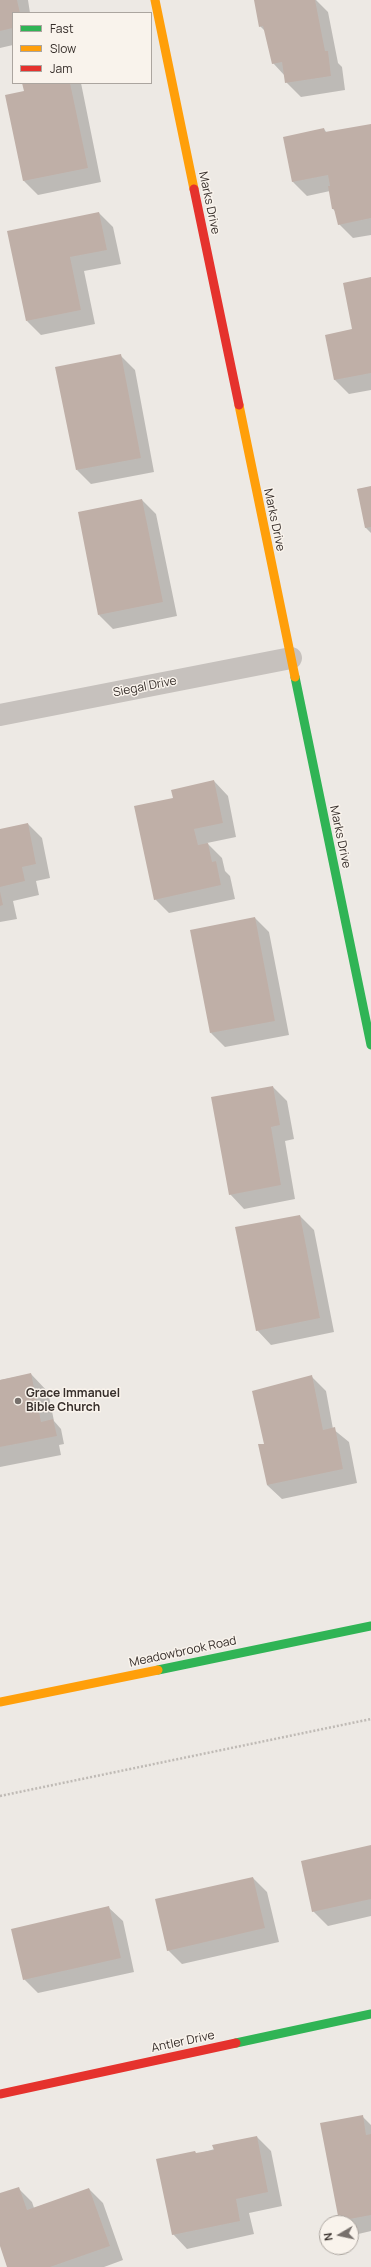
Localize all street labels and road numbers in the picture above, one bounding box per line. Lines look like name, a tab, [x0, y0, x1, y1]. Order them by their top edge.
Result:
street label: Marks Drive	[195, 170, 223, 236]
street label: Marks Drive	[260, 487, 288, 553]
street label: Siegal Drive	[112, 674, 178, 700]
street label: Marks Drive	[326, 804, 354, 870]
street label: Meadowbrook Road	[128, 1634, 238, 1670]
street label: Antler Drive	[150, 2028, 216, 2056]

